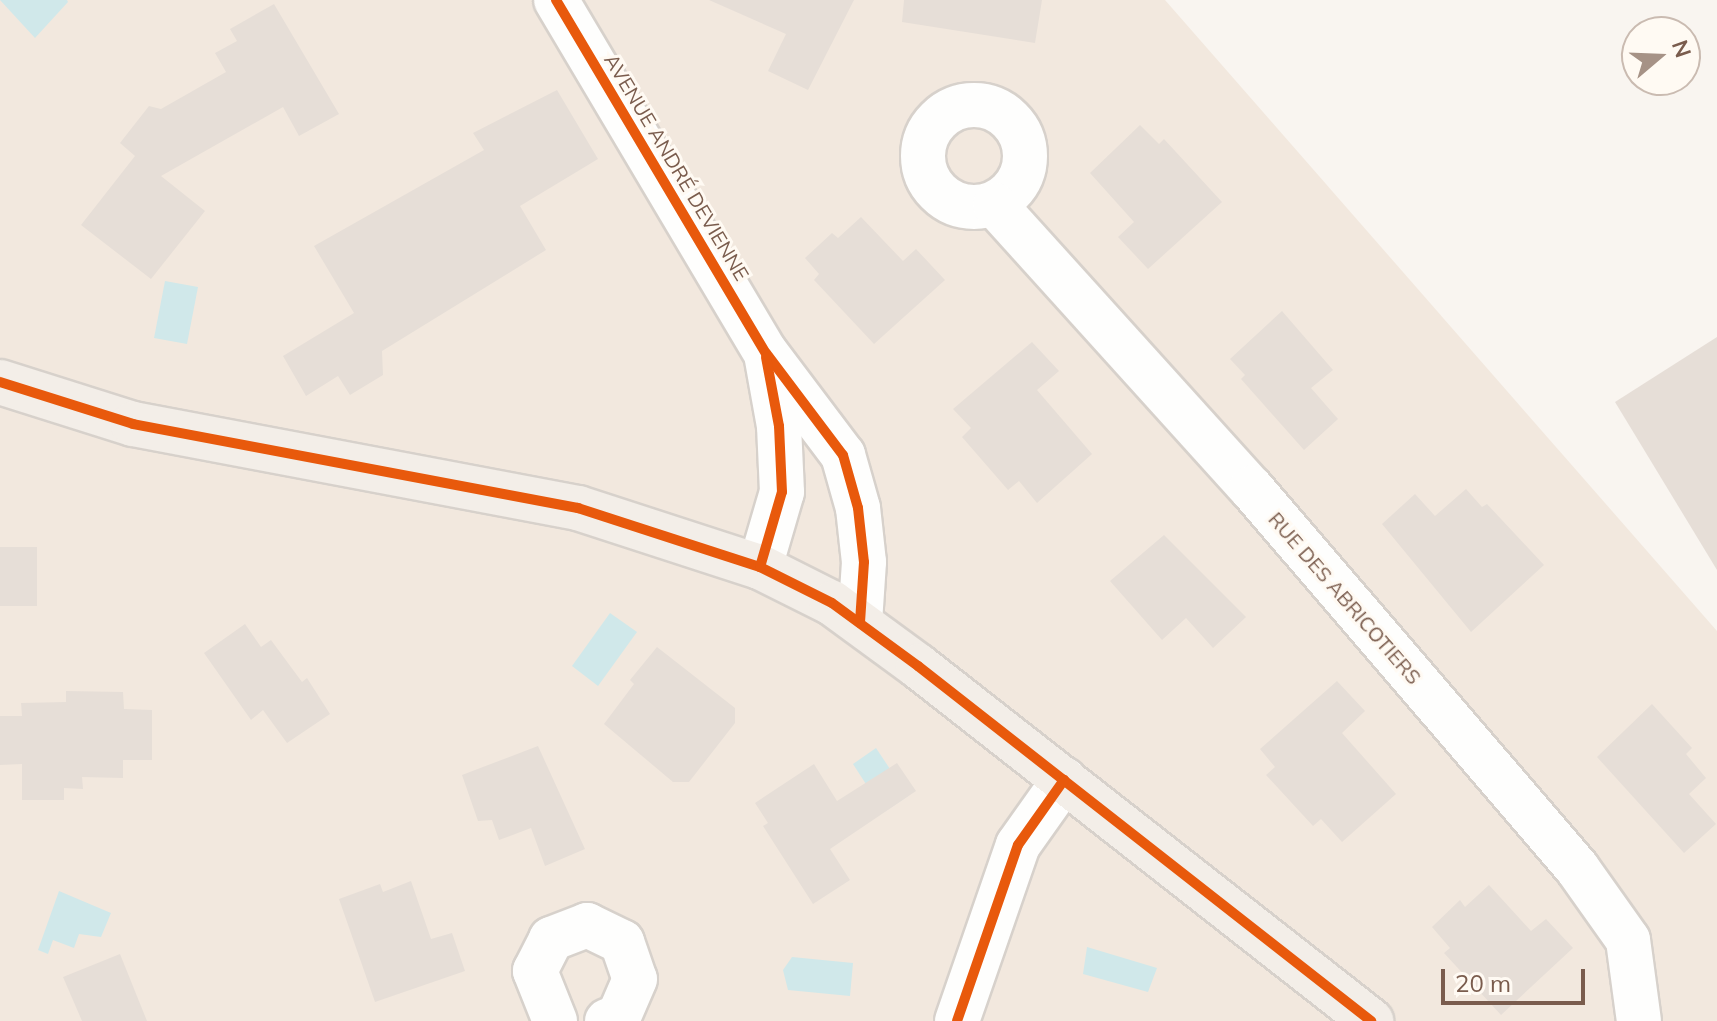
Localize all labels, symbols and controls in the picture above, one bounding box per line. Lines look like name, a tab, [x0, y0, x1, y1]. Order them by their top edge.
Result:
north arrow	[1621, 16, 1701, 96]
text: N	[1666, 36, 1698, 61]
street label: AVENUE ANDRÉ DEVIENNE	[600, 49, 754, 285]
street label: RUE DES ABRICOTIERS	[1264, 507, 1426, 689]
scale bar	[1445, 953, 1589, 1003]
text: 20 m	[1455, 968, 1511, 998]

